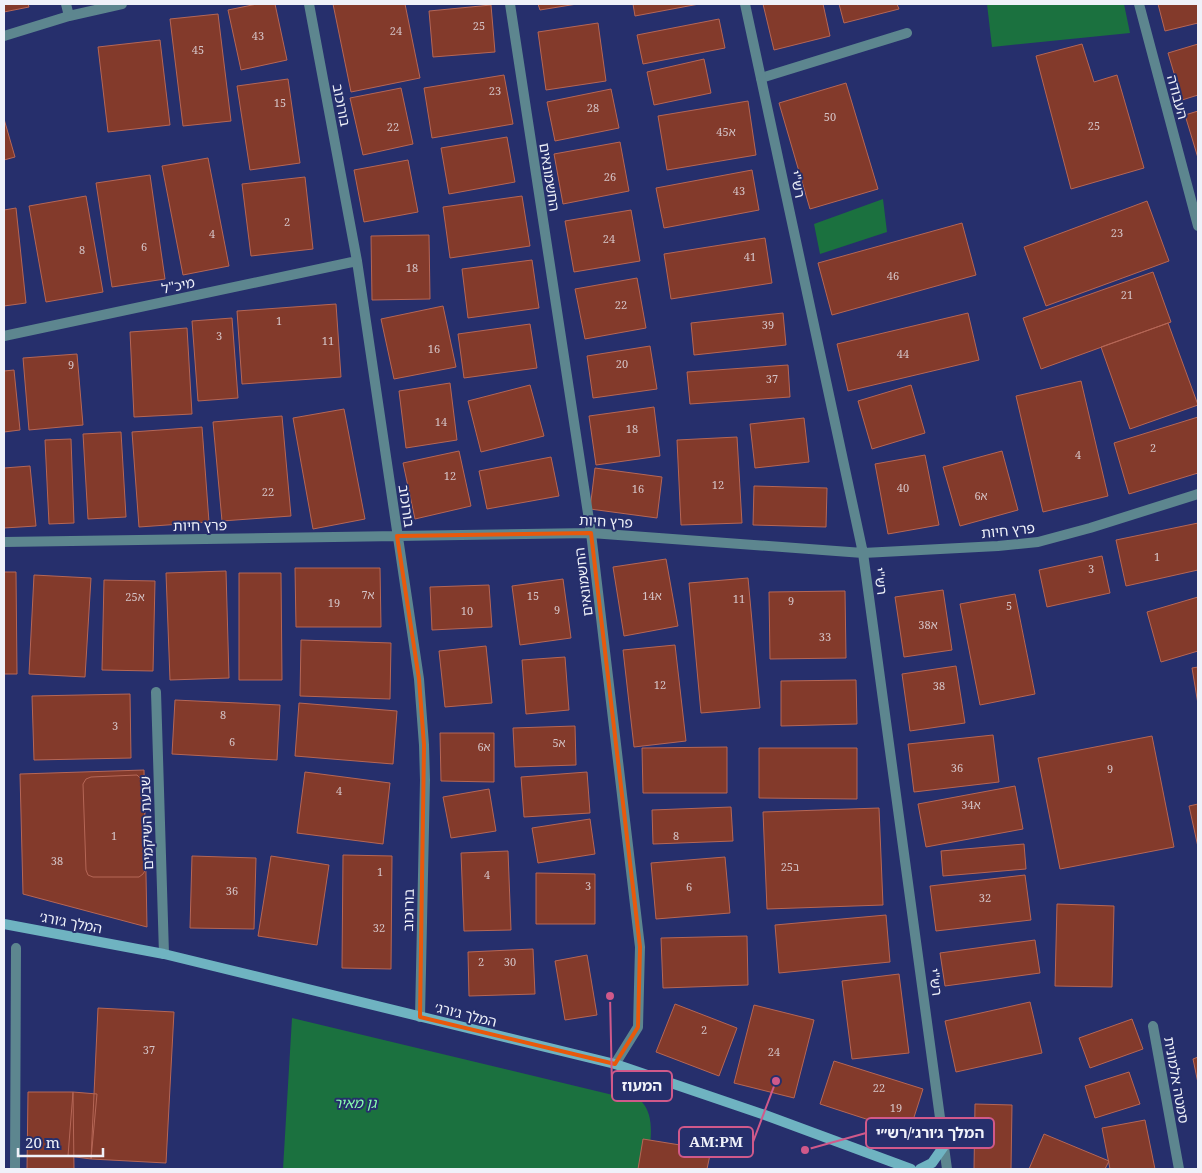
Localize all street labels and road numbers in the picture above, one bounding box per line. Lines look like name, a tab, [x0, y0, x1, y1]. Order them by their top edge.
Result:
street label: העבודה	[1163, 73, 1193, 121]
street label: בורוכוב	[329, 82, 355, 128]
street label: החשמונאים	[535, 141, 565, 213]
street label: רש"י	[786, 169, 810, 199]
street label: מיכ"ל	[160, 272, 196, 298]
street label: בורוכוב	[395, 483, 419, 529]
street label: פרץ חיות	[579, 510, 633, 532]
street label: פרץ חיות	[173, 515, 227, 535]
street label: פרץ חיות	[980, 518, 1036, 542]
street label: החשמונאים	[569, 547, 597, 617]
street label: רש"י	[870, 566, 892, 596]
street label: שבעת השיקמים	[135, 776, 157, 870]
street label: בורוכוב	[398, 888, 418, 932]
street label: המלך ג׳ורג׳	[38, 907, 104, 937]
street label: רש"י	[925, 967, 947, 997]
street label: המלך ג׳ורג׳	[433, 997, 499, 1031]
street label: סמטה אלמונית	[1160, 1035, 1194, 1125]

